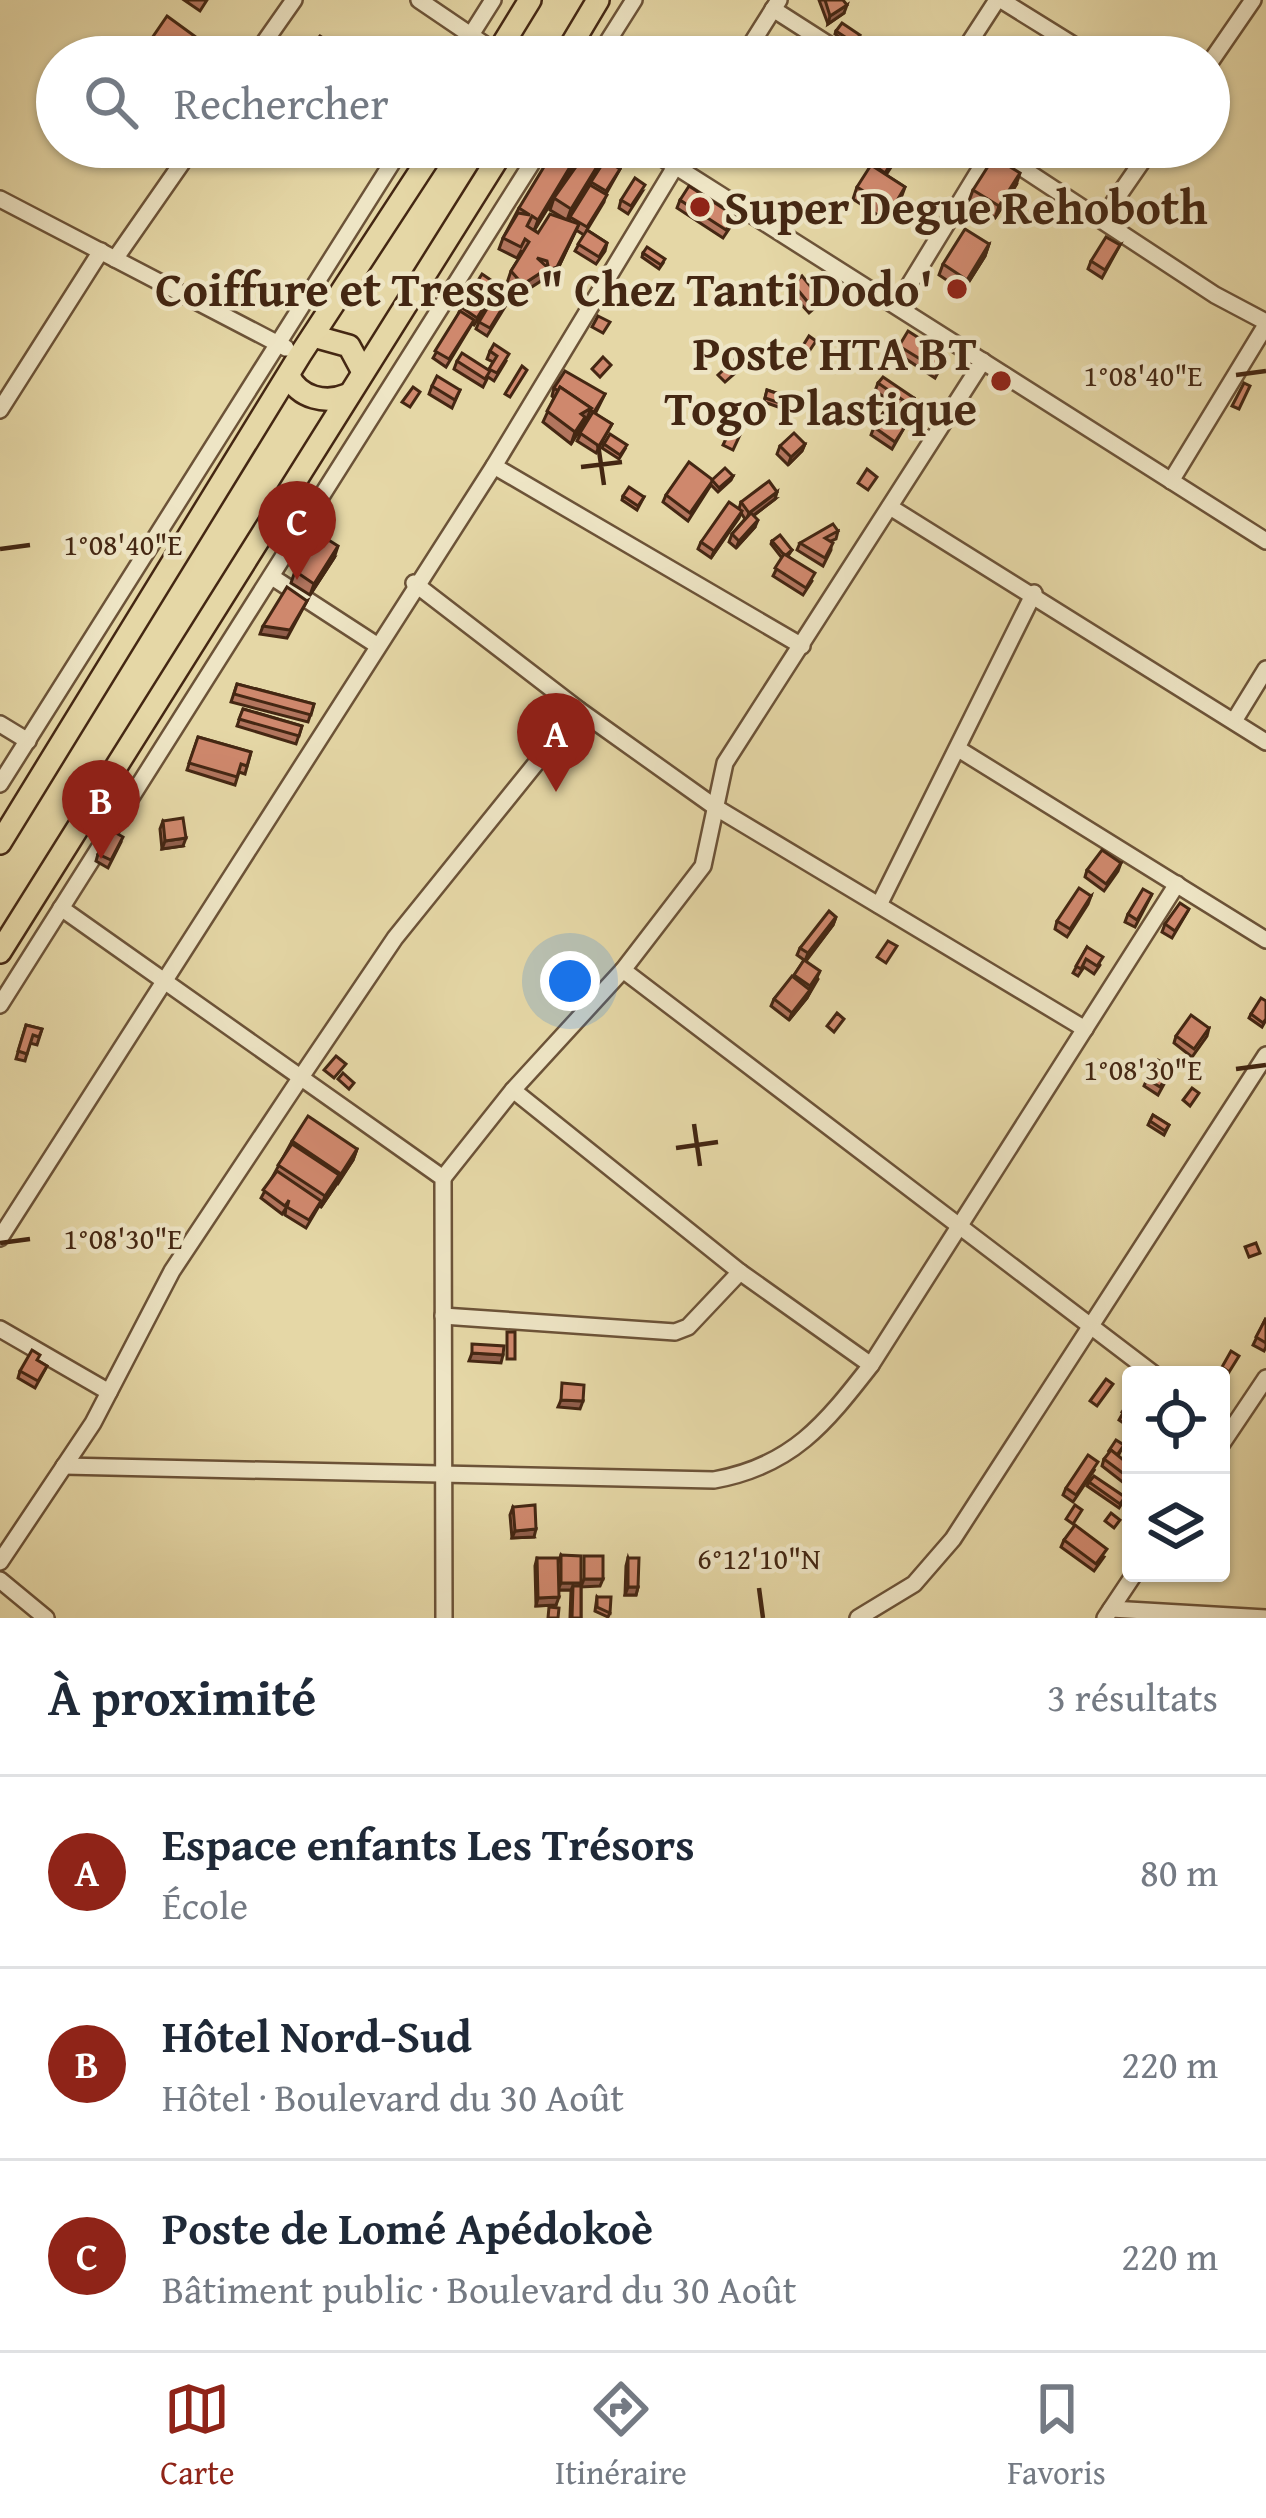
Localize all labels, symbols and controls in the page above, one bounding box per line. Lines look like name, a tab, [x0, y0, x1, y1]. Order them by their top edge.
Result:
search box	[36, 36, 1230, 168]
icon: search	[78, 69, 144, 135]
text: Rechercher	[174, 70, 389, 135]
place label: Super Degue Rehoboth	[724, 171, 1208, 242]
marker: Super Degue Rehoboth	[687, 194, 713, 220]
place label: Coiffure et Tresse " Chez Tanti Dodo'	[155, 253, 933, 324]
marker: Coiffure et Tresse " Chez Tanti Dodo'	[944, 276, 970, 302]
place label: Poste HTA BT Togo Plastique	[665, 317, 977, 443]
text: 1°08'40"E	[1083, 353, 1203, 397]
marker: Poste HTA BT Togo Plastique	[988, 368, 1014, 394]
pin: C	[258, 481, 336, 580]
text: 1°08'40"E	[63, 522, 183, 566]
pin: A	[517, 693, 595, 792]
pin: B	[62, 760, 140, 859]
your location	[540, 951, 600, 1011]
text: 1°08'30"E	[1083, 1047, 1203, 1091]
text: 1°08'30"E	[63, 1216, 183, 1260]
map controls	[1122, 1366, 1230, 1582]
button: locate	[1122, 1366, 1230, 1474]
button: layers	[1122, 1474, 1230, 1582]
text: 6°12'10"N	[697, 1536, 821, 1580]
text: À proximité	[48, 1659, 316, 1734]
text: 3 résultats	[1047, 1668, 1218, 1725]
text: Espace enfants Les Trésors	[162, 1811, 695, 1876]
text: A	[75, 1843, 99, 1900]
text: 80 m	[1140, 1843, 1218, 1900]
text: École	[162, 1876, 248, 1933]
text: Hôtel Nord-Sud	[162, 2003, 472, 2068]
text: B	[75, 2035, 99, 2092]
text: 220 m	[1121, 2035, 1218, 2092]
text: Hôtel · Boulevard du 30 Août	[162, 2068, 624, 2125]
text: Poste de Lomé Apédokoè	[162, 2195, 653, 2260]
text: C	[76, 2227, 98, 2284]
text: 220 m	[1121, 2227, 1218, 2284]
text: Bâtiment public · Boulevard du 30 Août	[162, 2260, 796, 2317]
tab: Carte	[160, 2376, 235, 2496]
tab: Itinéraire	[555, 2376, 687, 2496]
tab: Favoris	[1007, 2376, 1106, 2496]

